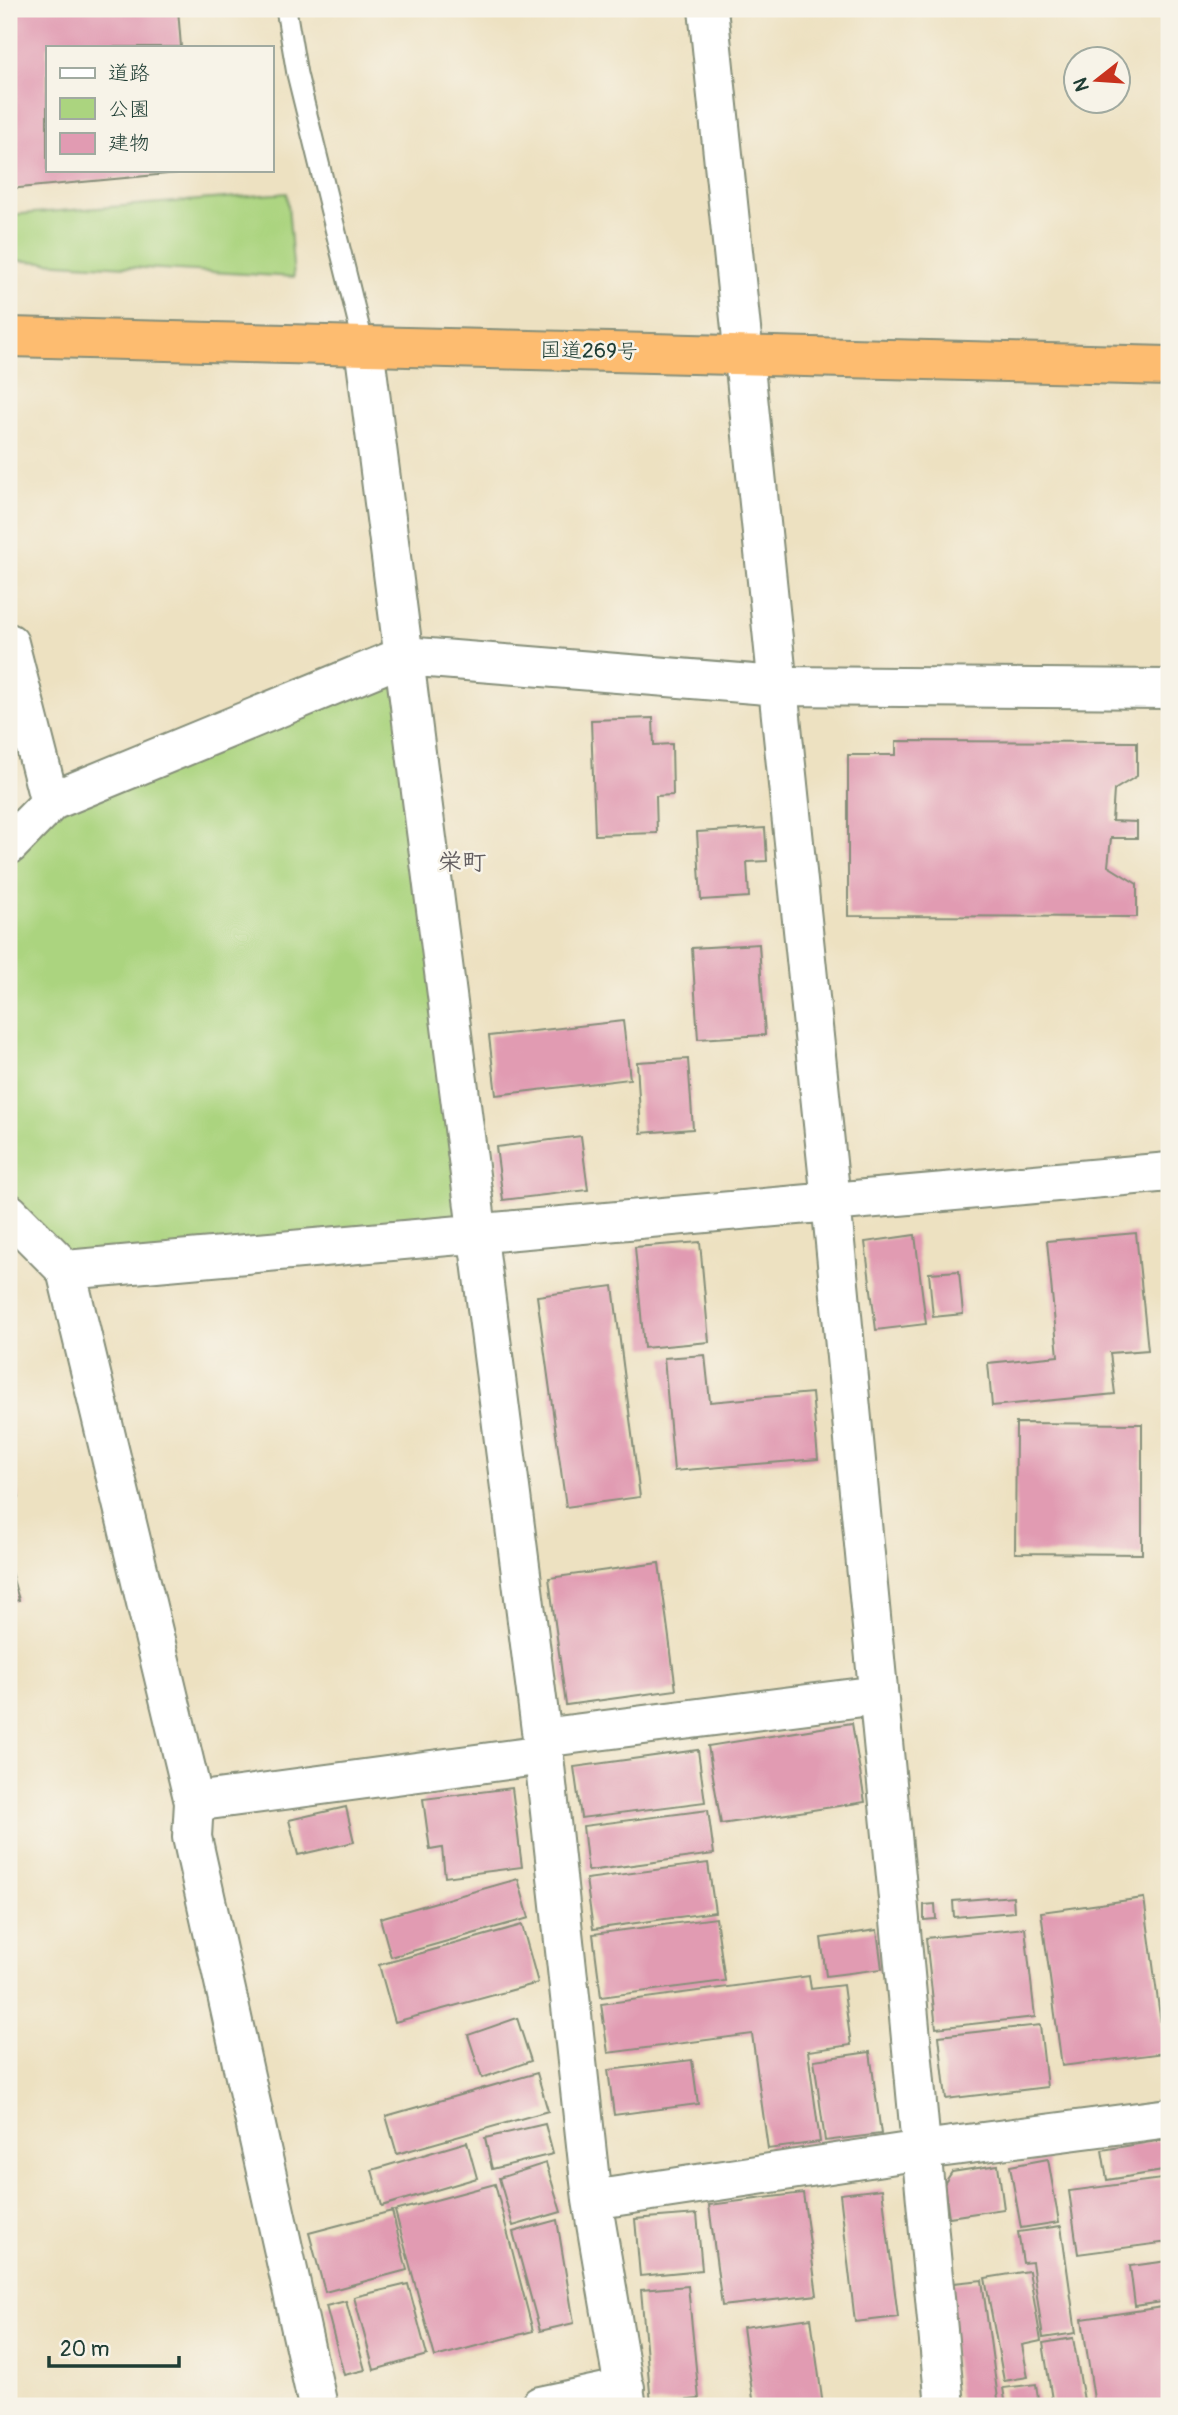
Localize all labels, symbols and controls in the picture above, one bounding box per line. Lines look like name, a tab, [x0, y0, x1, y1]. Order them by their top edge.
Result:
legend	[46, 46, 273, 172]
north arrow	[1062, 46, 1132, 116]
text: 道路	[108, 60, 150, 87]
text: N	[1068, 75, 1095, 94]
text: 公園	[108, 96, 150, 123]
text: 建物	[108, 130, 150, 157]
street label: 国道269号	[540, 337, 638, 365]
district label: 栄町	[438, 848, 486, 877]
scale bar	[49, 2324, 178, 2368]
text: 20 m	[60, 2336, 109, 2363]

